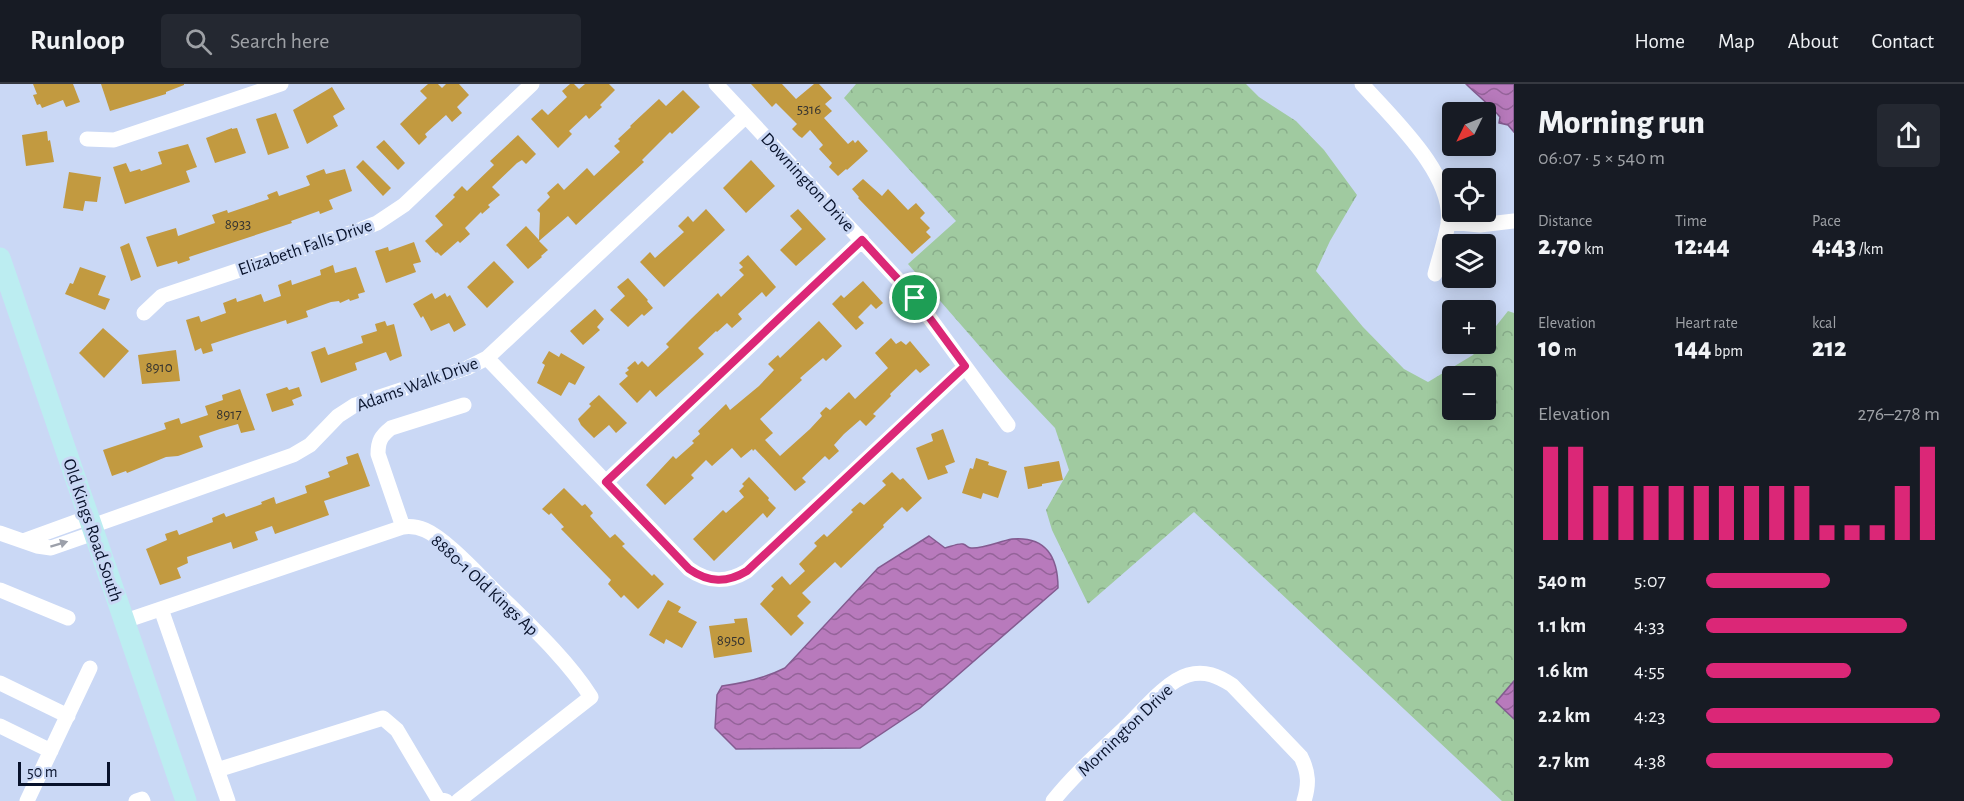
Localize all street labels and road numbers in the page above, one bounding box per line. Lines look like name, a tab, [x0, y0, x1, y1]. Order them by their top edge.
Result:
street label: Downington Drive	[757, 130, 857, 236]
street label: Elizabeth Falls Drive	[236, 217, 375, 279]
street label: Adams Walk Drive	[354, 355, 481, 415]
street label: Old Kings Road South	[59, 456, 125, 604]
street label: 8880-1 Old Kings Ap	[427, 532, 541, 640]
street label: Mornington Drive	[1075, 681, 1176, 780]

